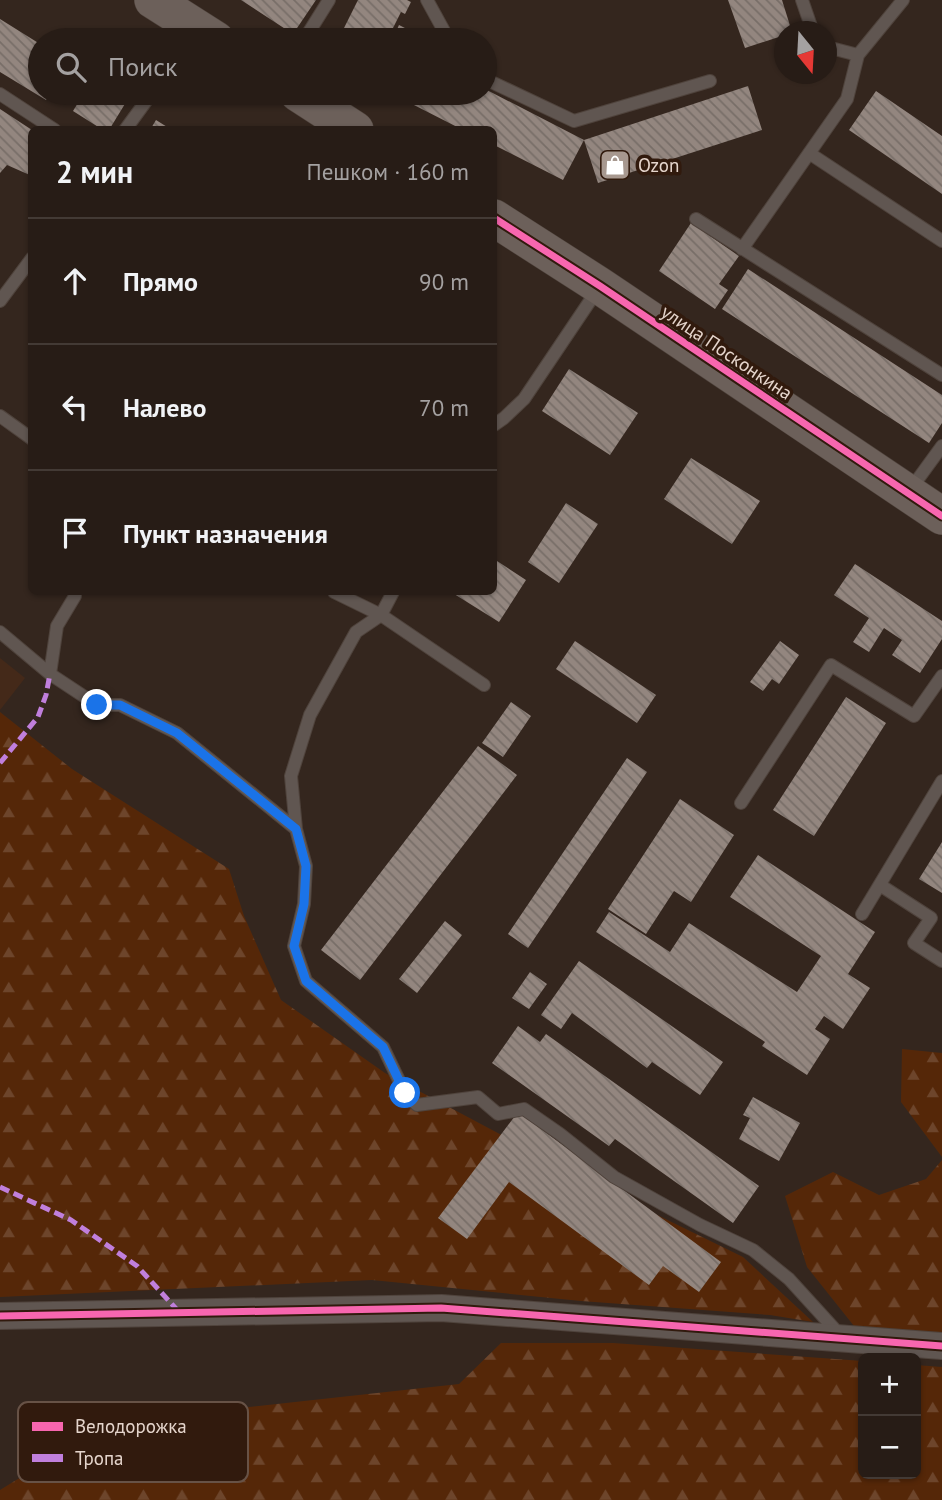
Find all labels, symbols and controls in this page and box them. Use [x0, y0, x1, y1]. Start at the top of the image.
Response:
north arrow [774, 21, 837, 84]
search box [28, 28, 497, 105]
icon: search [52, 48, 90, 86]
text: Поиск [108, 50, 177, 83]
shop icon: Ozon [598, 148, 632, 182]
text: 2 мин [56, 152, 133, 191]
place label: Ozon [638, 153, 679, 177]
text: Пешком · 160 m [306, 157, 469, 186]
icon: ahead [56, 262, 94, 300]
text: Прямо [123, 265, 198, 298]
text: 90 m [419, 267, 469, 296]
street label: улица Посконкина [657, 299, 797, 405]
icon: left [56, 388, 94, 426]
text: Налево [123, 391, 207, 424]
text: 70 m [419, 393, 469, 422]
icon: arrive [56, 514, 94, 552]
text: Пункт назначения [123, 517, 328, 550]
route end [81, 689, 112, 720]
route start [389, 1077, 420, 1108]
map controls [858, 1353, 921, 1479]
button: + [858, 1353, 921, 1416]
legend [18, 1402, 248, 1482]
text: Велодорожка [75, 1414, 187, 1438]
button: − [858, 1416, 921, 1479]
text: Тропа [75, 1446, 124, 1470]

